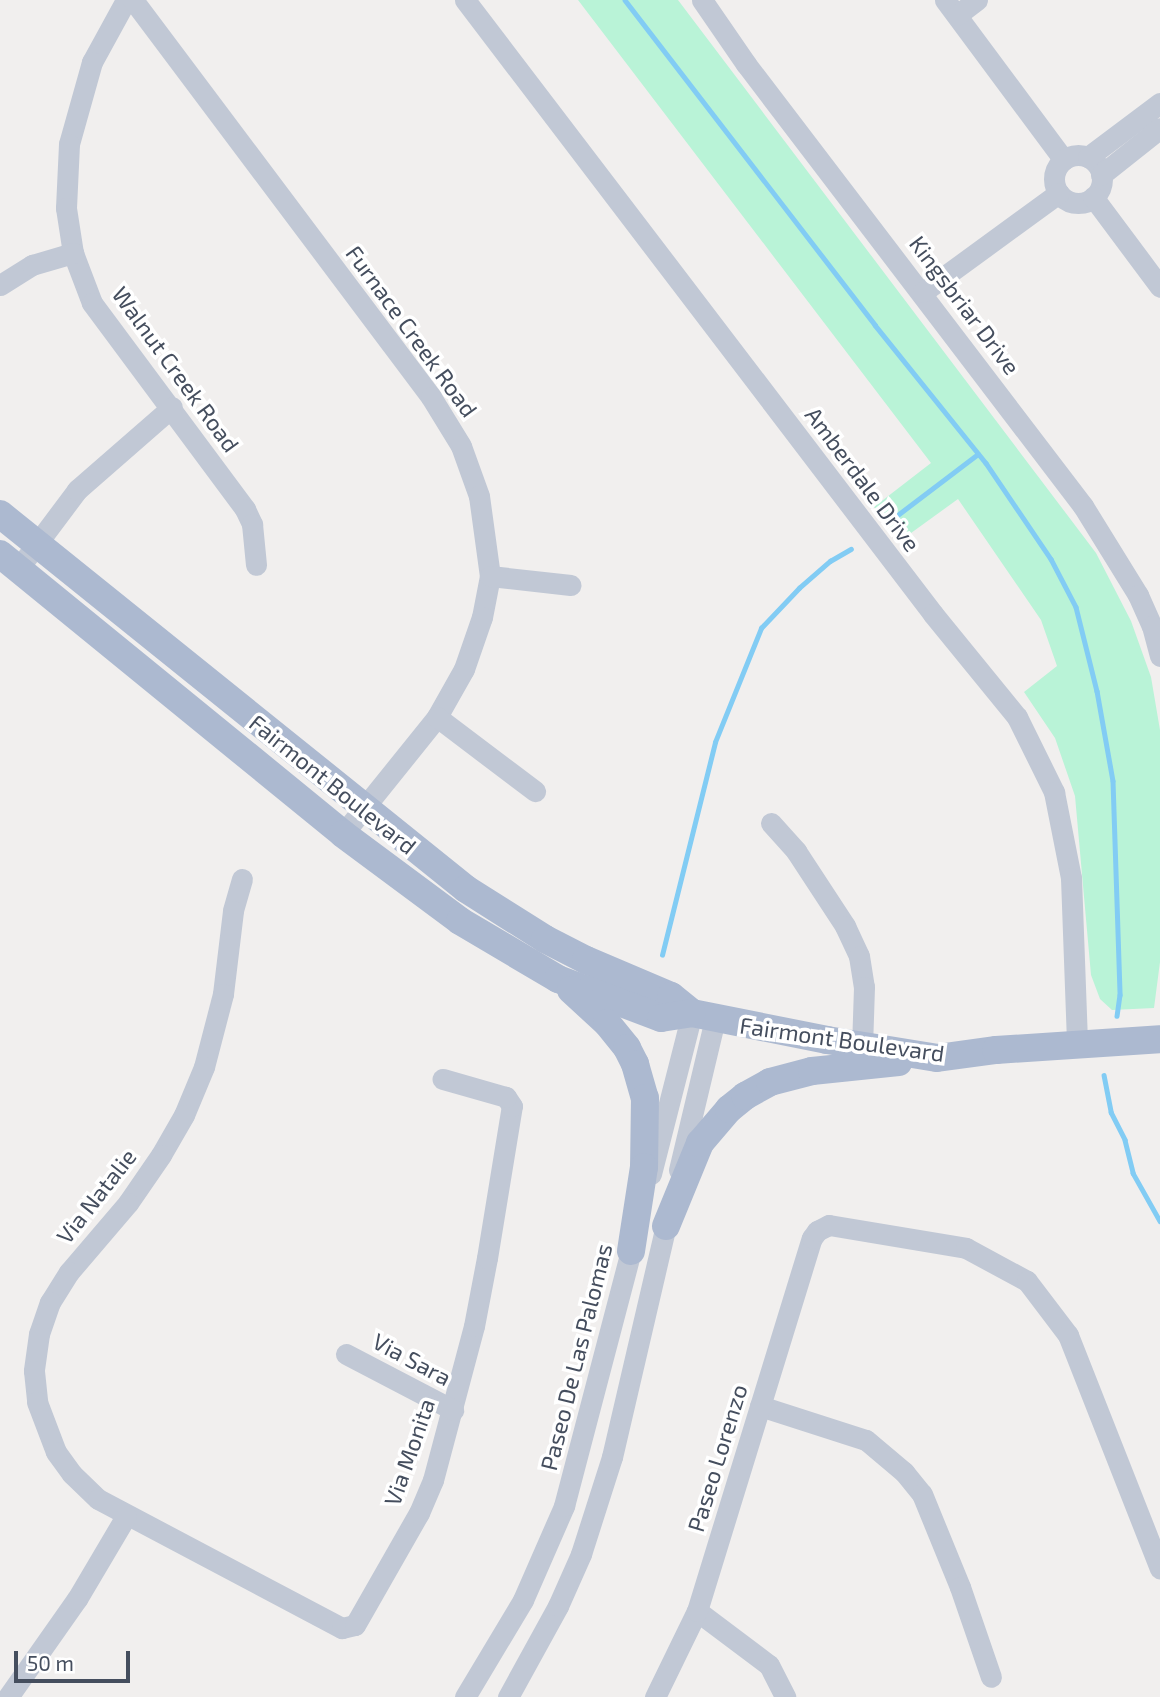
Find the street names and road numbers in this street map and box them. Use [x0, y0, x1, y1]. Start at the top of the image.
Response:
street label: Kingsbriar Drive [904, 230, 1026, 380]
street label: Furnace Creek Road [340, 240, 484, 422]
street label: Walnut Creek Road [107, 281, 245, 457]
street label: Amberdale Drive [800, 401, 926, 557]
street label: Fairmont Boulevard [244, 708, 422, 860]
street label: Fairmont Boulevard [738, 1011, 946, 1067]
street label: Via Natalie [50, 1143, 142, 1249]
street label: Paseo De Las Palomas [534, 1241, 618, 1473]
street label: Via Sara [368, 1327, 456, 1391]
street label: Paseo Lorenzo [681, 1381, 753, 1535]
street label: Via Monita [378, 1395, 440, 1509]

